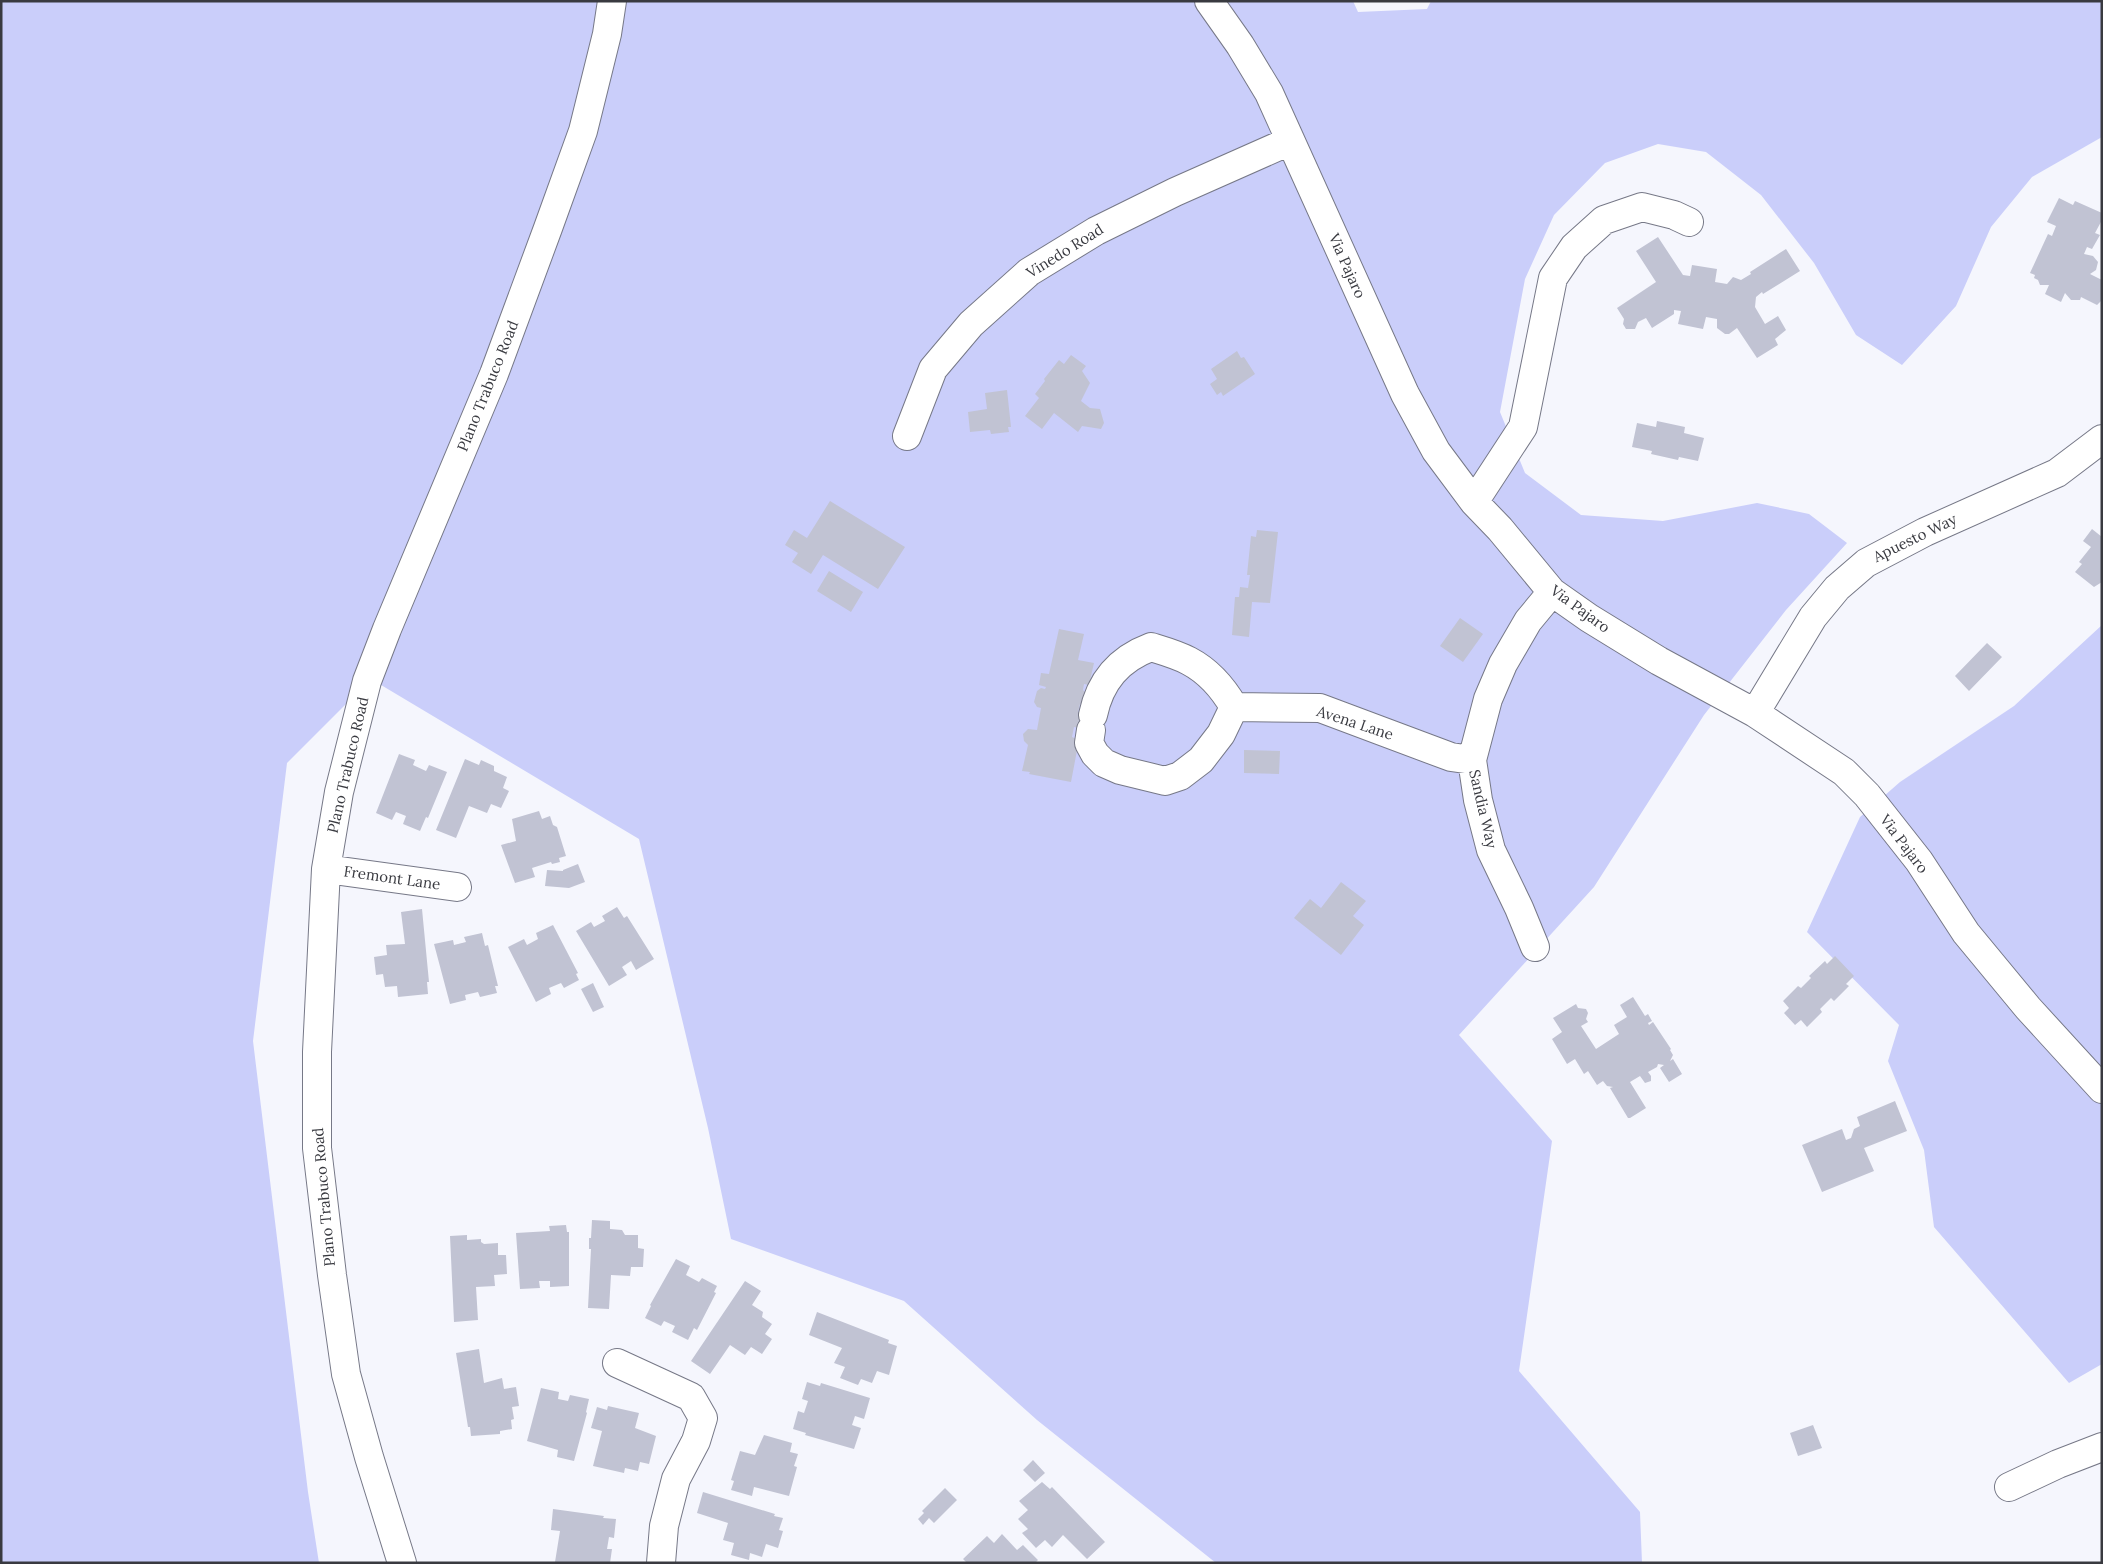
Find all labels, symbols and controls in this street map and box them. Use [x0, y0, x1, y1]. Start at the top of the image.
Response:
street label: Vinedo Road [1022, 219, 1107, 282]
street label: Via Pajaro [1324, 229, 1370, 301]
street label: Plano Trabuco Road [453, 318, 522, 454]
street label: Apuesto Way [1869, 509, 1960, 566]
street label: Via Pajaro [1546, 580, 1614, 637]
street label: Plano Trabuco Road [323, 695, 372, 835]
street label: Avena Lane [1313, 701, 1396, 744]
street label: Sandia Way [1465, 768, 1502, 850]
street label: Via Pajaro [1875, 810, 1933, 877]
street label: Fremont Lane [342, 861, 442, 894]
street label: Plano Trabuco Road [308, 1127, 339, 1267]

